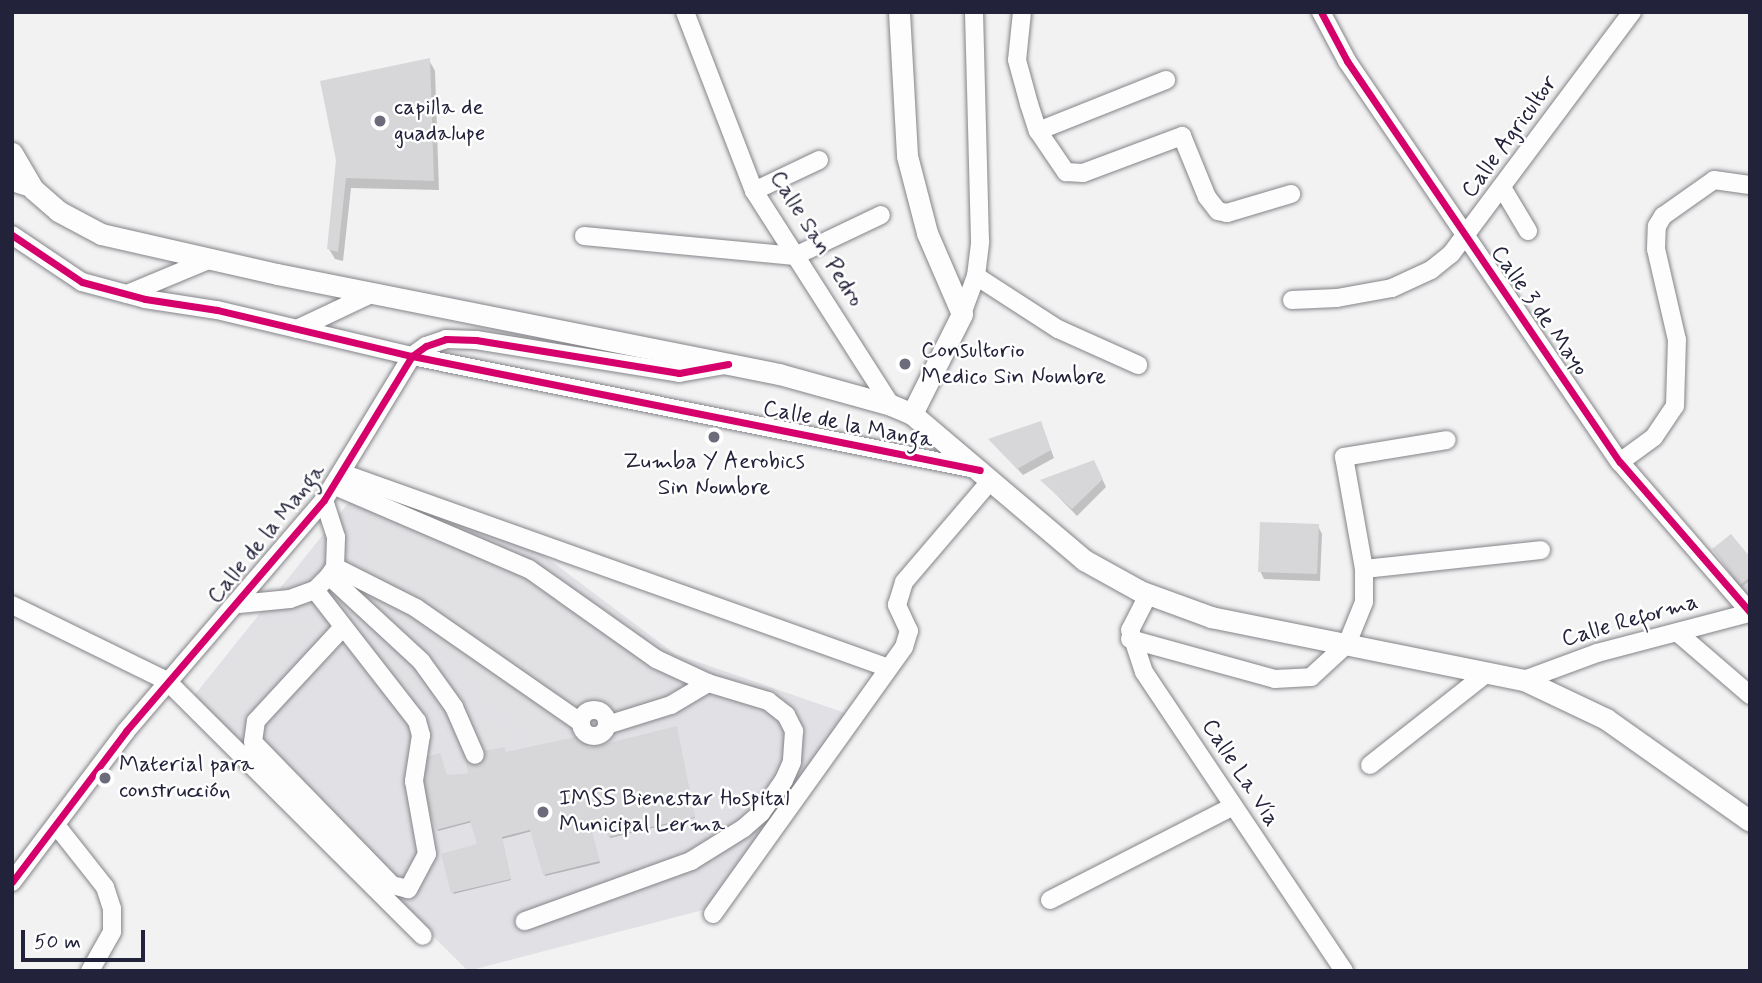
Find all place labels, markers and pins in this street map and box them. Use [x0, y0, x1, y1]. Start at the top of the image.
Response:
place label: capilla de guadalupe [394, 94, 485, 148]
marker: capilla de guadalupe [372, 113, 388, 129]
place label: Consultorio Medico Sin Nombre [921, 337, 1110, 391]
marker: Consultorio Medico Sin Nombre [895, 354, 915, 374]
marker: Zumba Y Aerobics Sin Nombre [706, 429, 722, 445]
place label: Zumba Y Aerobics Sin Nombre [624, 448, 804, 502]
place label: Material para construcción [119, 751, 251, 805]
marker: Material para construcción [97, 770, 113, 786]
place label: IMSS Bienestar Hospital Municipal Lerma [559, 785, 801, 839]
marker: IMSS Bienestar Hospital Municipal Lerma [533, 802, 553, 822]

